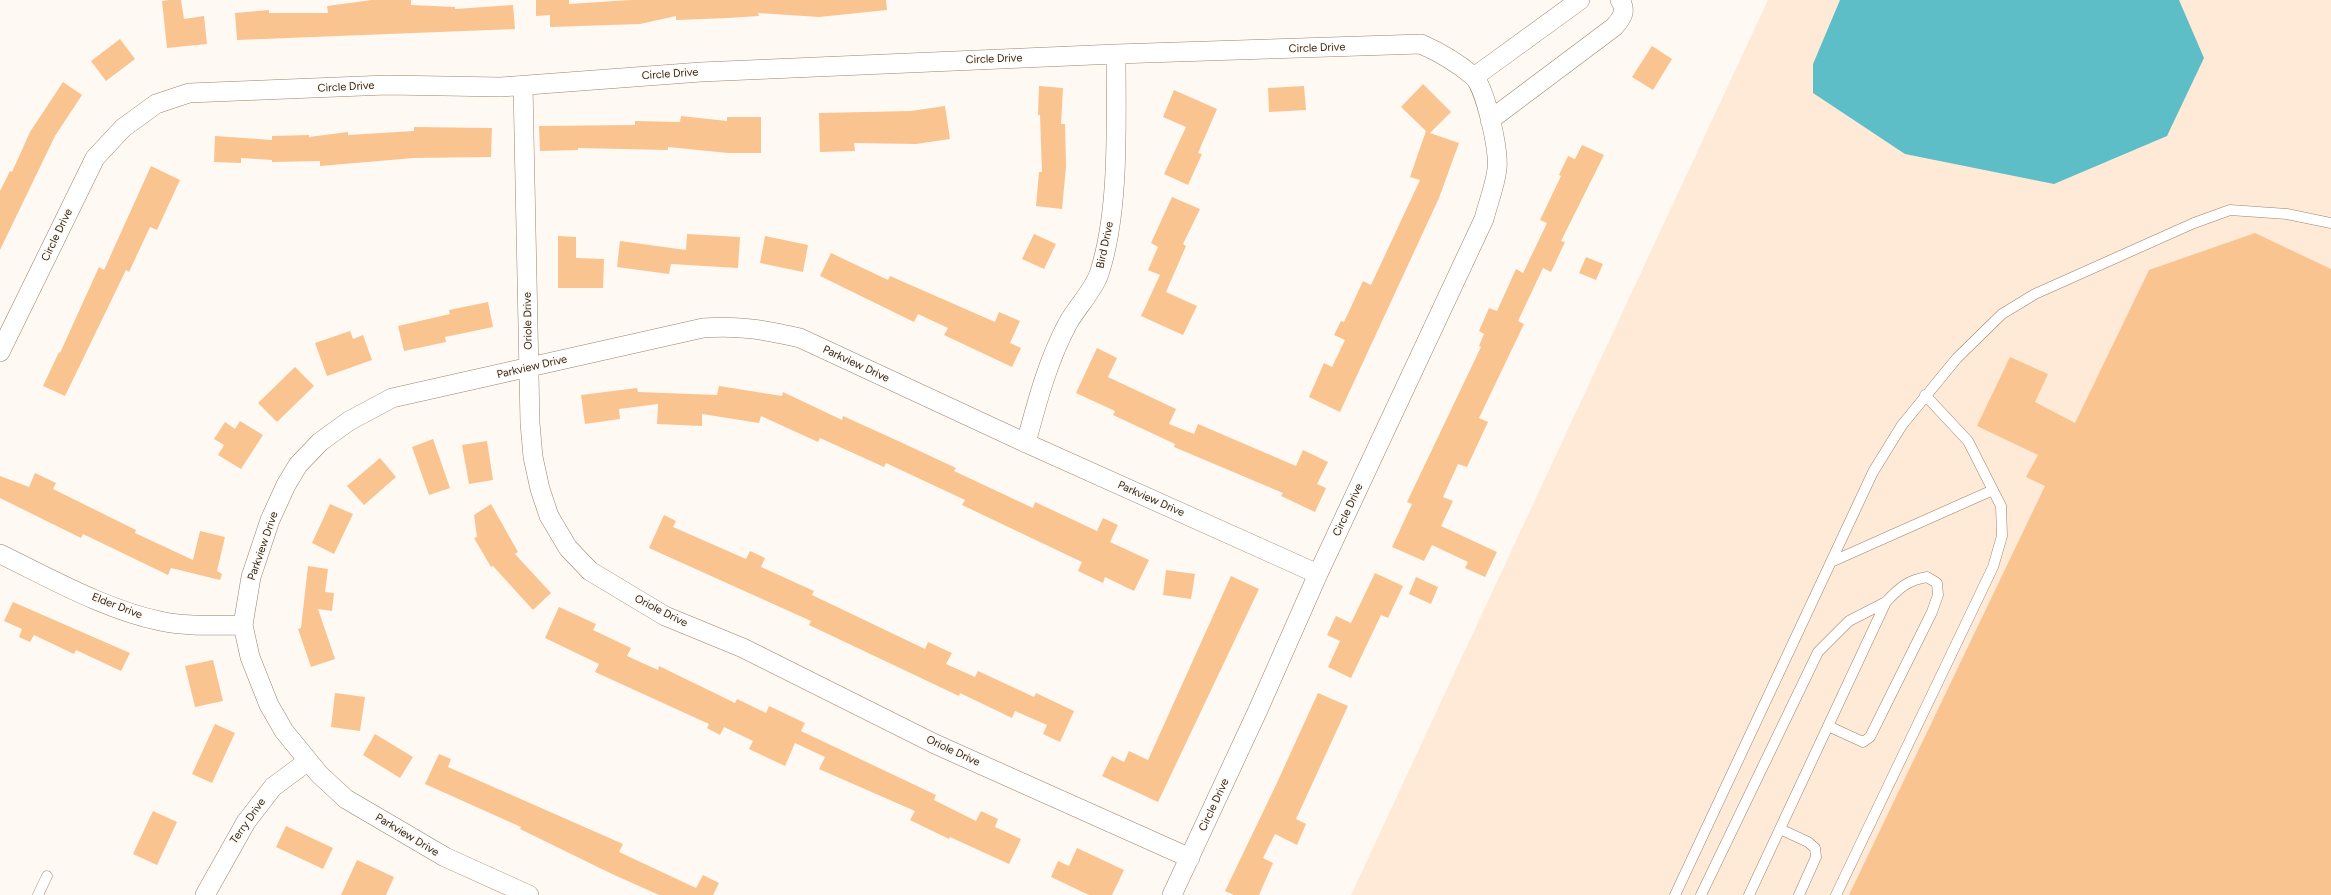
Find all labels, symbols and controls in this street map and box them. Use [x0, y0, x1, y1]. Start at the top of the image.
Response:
street label: Circle Drive [1288, 40, 1346, 56]
street label: Circle Drive [965, 51, 1023, 67]
street label: Circle Drive [641, 65, 699, 83]
street label: Circle Drive [317, 79, 375, 95]
street label: Circle Drive [39, 207, 75, 263]
street label: Bird Drive [1094, 220, 1116, 270]
street label: Oriole Drive [521, 292, 535, 350]
street label: Parkview Drive [821, 343, 891, 385]
street label: Parkview Drive [496, 352, 568, 382]
street label: Parkview Drive [1116, 478, 1186, 520]
street label: Circle Drive [1330, 482, 1366, 538]
street label: Parkview Drive [245, 510, 281, 582]
street label: Elder Drive [90, 590, 144, 622]
street label: Oriole Drive [632, 592, 690, 630]
street label: Oriole Drive [924, 733, 982, 769]
street label: Circle Drive [1196, 777, 1232, 833]
street label: Terry Drive [227, 796, 269, 846]
street label: Parkview Drive [373, 811, 441, 859]

